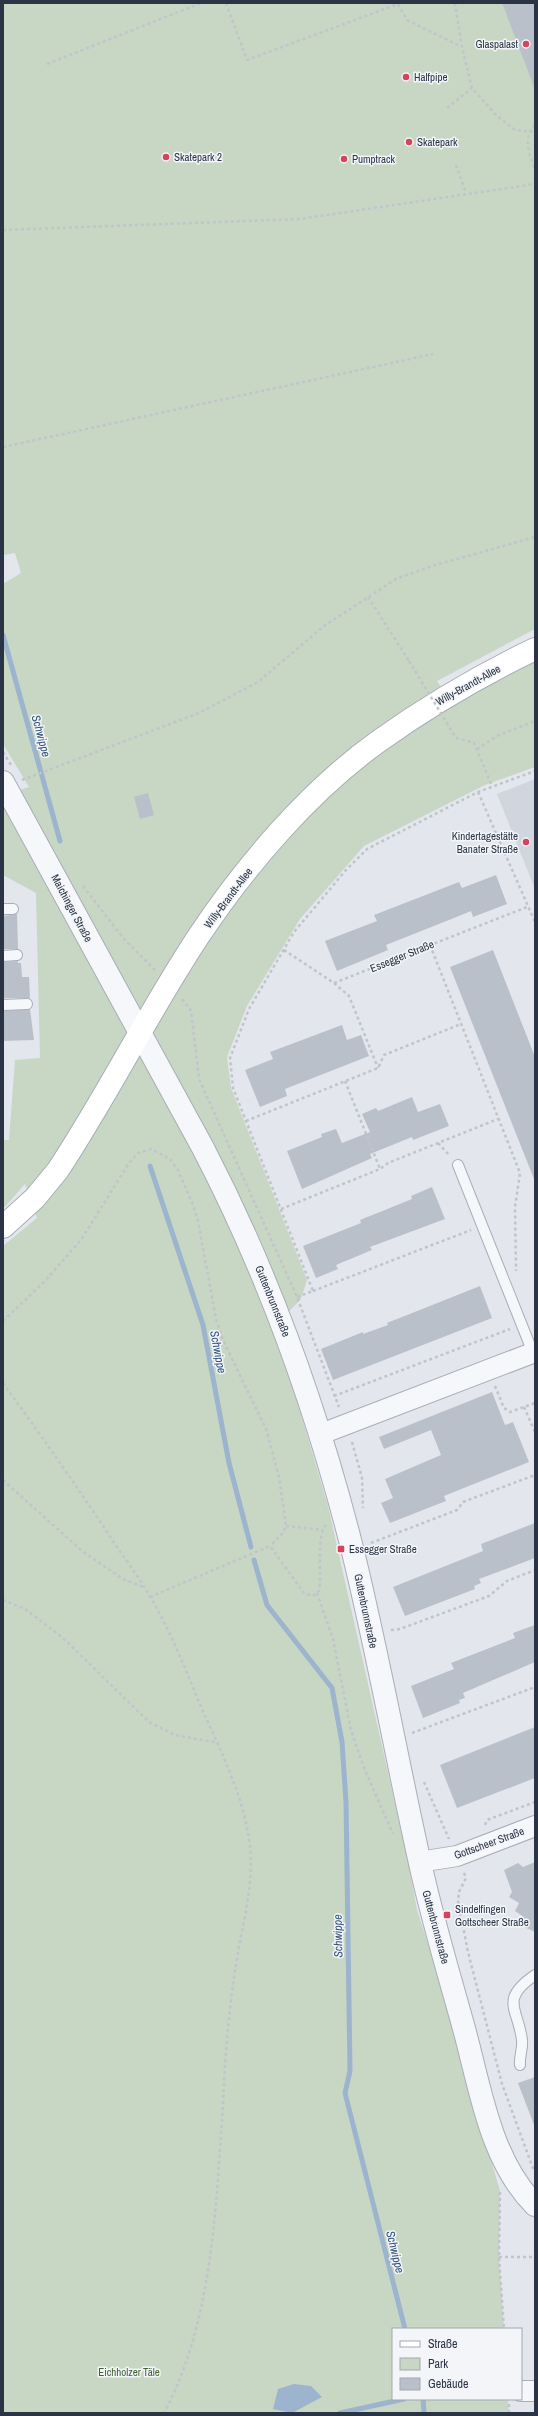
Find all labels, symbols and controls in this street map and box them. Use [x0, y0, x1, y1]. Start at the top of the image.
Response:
place label: Glaspalast [475, 37, 518, 51]
marker: Glaspalast [521, 39, 531, 49]
place label: Halfpipe [414, 70, 448, 84]
marker: Halfpipe [401, 72, 411, 82]
place label: Skatepark [417, 135, 458, 149]
marker: Skatepark [404, 137, 414, 147]
place label: Skatepark 2 [174, 150, 222, 164]
marker: Skatepark 2 [161, 152, 171, 162]
place label: Pumptrack [352, 152, 396, 166]
marker: Pumptrack [339, 154, 349, 164]
street label: Willy-Brandt-Allee [433, 661, 503, 709]
water label: Schwippe [28, 713, 54, 759]
place label: Kindertagestätte Banater Straße [452, 829, 518, 856]
marker: Kindertagestätte Banater Straße [521, 837, 531, 847]
street label: Willy-Brandt-Allee [201, 865, 255, 931]
street label: Maichinger Straße [48, 872, 96, 944]
street label: Essegger Straße [368, 937, 436, 975]
street label: Guttenbrunnstraße [252, 1263, 294, 1339]
water label: Schwippe [206, 1329, 230, 1375]
place label: Essegger Straße [349, 1542, 417, 1556]
marker: Essegger Straße [336, 1544, 346, 1554]
street label: Guttenbrunnstraße [351, 1573, 381, 1649]
street label: Gottscheer Straße [452, 1824, 526, 1862]
street label: Guttenbrunnstraße [419, 1889, 453, 1965]
place label: Sindelfingen Gottscheer Straße [455, 1902, 529, 1929]
marker: Sindelfingen Gottscheer Straße [442, 1910, 452, 1920]
water label: Schwippe [330, 1914, 346, 1958]
water label: Schwippe [382, 2229, 408, 2275]
legend [392, 2328, 522, 2400]
text: Straße [428, 2336, 458, 2352]
text: Park [428, 2356, 448, 2372]
park label: Eichholzer Täle [98, 2365, 160, 2379]
text: Gebäude [428, 2376, 469, 2392]

